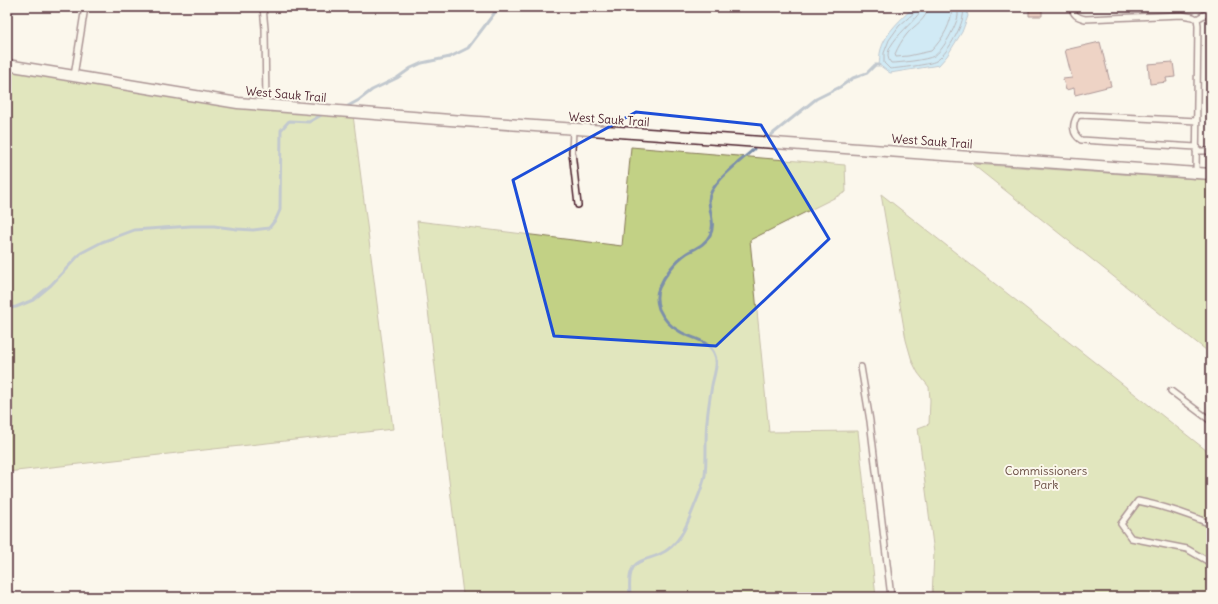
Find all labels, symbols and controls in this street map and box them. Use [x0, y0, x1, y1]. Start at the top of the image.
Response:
street label: West Sauk Trail [245, 83, 327, 105]
street label: West Sauk Trail [568, 109, 650, 129]
street label: West Sauk Trail [891, 131, 973, 151]
park label: Commissioners Park [1005, 463, 1087, 492]

